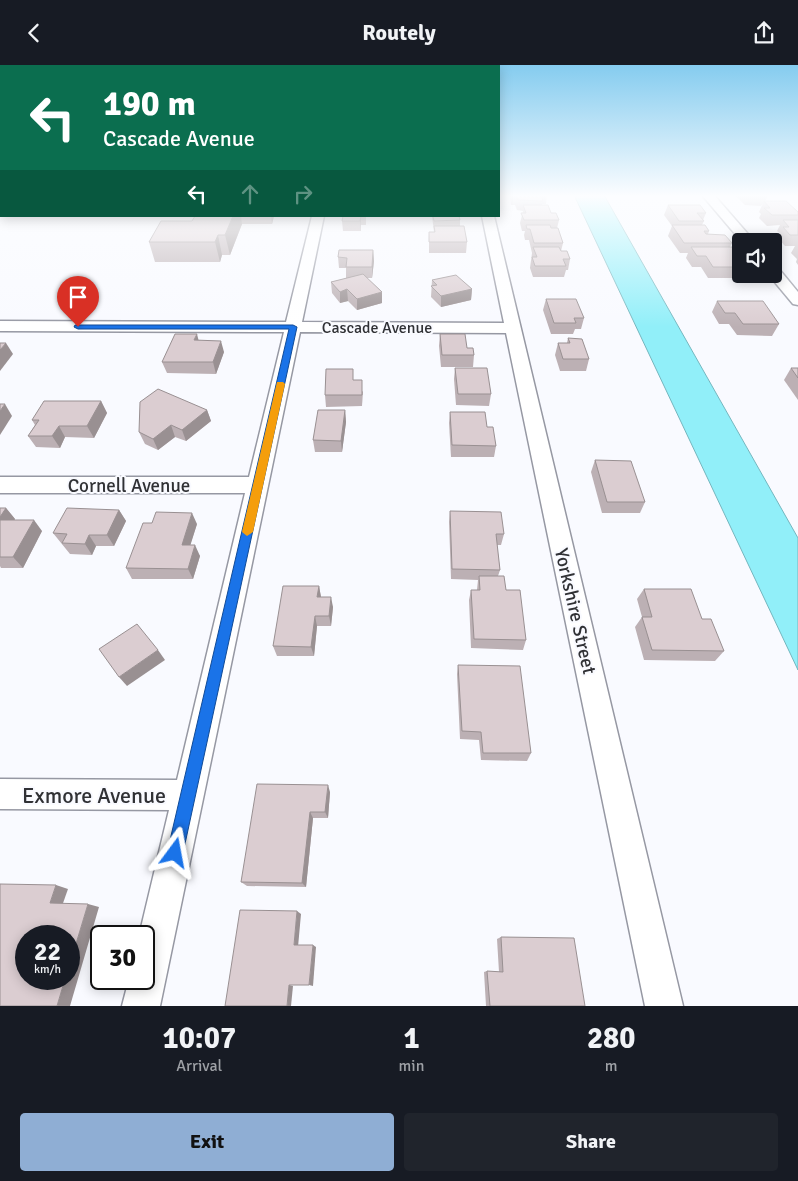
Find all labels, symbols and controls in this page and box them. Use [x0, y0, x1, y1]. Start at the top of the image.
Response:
icon: back [20, 19, 48, 47]
text: Routely [362, 19, 436, 46]
icon: share [750, 19, 778, 47]
text: 190 m [103, 82, 196, 125]
icon: left [20, 85, 85, 150]
text: Cascade Avenue [103, 125, 255, 152]
icon: left [183, 180, 211, 208]
icon: ahead [236, 180, 264, 208]
icon: right [289, 180, 317, 208]
map controls [732, 233, 782, 283]
button: sound [732, 233, 782, 283]
pin [57, 276, 99, 327]
icon: arrive [64, 283, 92, 311]
street label: Cascade Avenue [322, 318, 432, 338]
street label: Cornell Avenue [68, 474, 190, 498]
street label: Yorkshire Street [549, 546, 601, 677]
street label: Exmore Avenue [22, 782, 166, 809]
position arrow [148, 826, 200, 878]
speed limit sign: 30 [90, 925, 155, 990]
text: 22 [34, 936, 61, 967]
text: km/h [34, 962, 61, 977]
text: 10:07 [162, 1020, 236, 1057]
text: 1 [403, 1020, 420, 1057]
text: 280 [587, 1020, 635, 1057]
text: Arrival [176, 1056, 222, 1076]
text: min [399, 1056, 424, 1076]
text: m [605, 1056, 618, 1076]
button: Exit [20, 1113, 394, 1171]
button: Share [404, 1113, 778, 1171]

